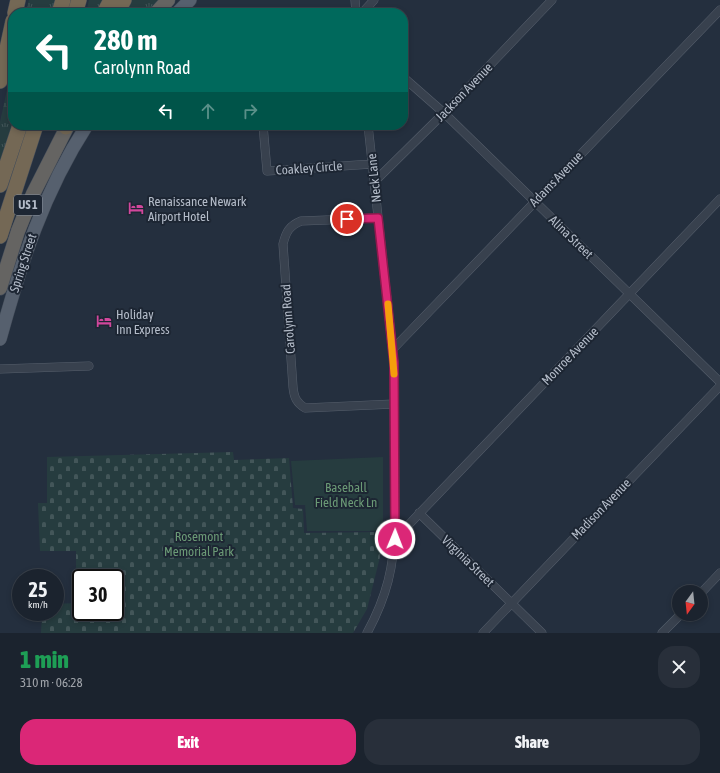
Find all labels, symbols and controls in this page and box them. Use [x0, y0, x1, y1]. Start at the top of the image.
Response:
icon: left [28, 24, 80, 76]
text: 280 m [94, 24, 157, 56]
text: Carolynn Road [94, 57, 191, 78]
street label: Jackson Avenue [432, 60, 496, 124]
icon: left [155, 100, 177, 122]
icon: ahead [197, 100, 219, 122]
icon: right [239, 100, 261, 122]
street label: Adams Avenue [526, 148, 586, 209]
street label: Neck Lane [364, 153, 384, 203]
street label: Coakley Circle [275, 158, 343, 178]
place label: Renaissance Newark Airport Hotel [148, 194, 247, 224]
road number: US 1 [14, 195, 42, 215]
hotel icon: Renaissance Newark Airport Hotel [127, 199, 145, 217]
pin [330, 202, 364, 236]
icon: arrive [336, 208, 358, 230]
street label: Alina Street [546, 212, 596, 262]
street label: Spring Street [6, 232, 40, 294]
street label: Carolynn Road [278, 284, 298, 354]
place label: Holiday Inn Express [116, 307, 170, 337]
hotel icon: Holiday Inn Express [95, 312, 113, 330]
street label: Monroe Avenue [539, 324, 601, 388]
street label: Madison Avenue [568, 475, 634, 543]
park label: Baseball Field Neck Ln [315, 480, 377, 510]
position arrow [374, 518, 416, 560]
park label: Rosemont Memorial Park [164, 529, 234, 559]
street label: Virginia Street [439, 532, 498, 590]
speed limit sign: 30 [72, 569, 124, 621]
text: 25 [29, 578, 47, 601]
north arrow [672, 585, 708, 621]
map controls [672, 585, 708, 621]
text: km/h [28, 599, 48, 610]
text: 1 min [20, 646, 69, 673]
button: close [658, 646, 700, 688]
text: 310 m · 06:28 [20, 675, 83, 690]
button: Exit [20, 719, 356, 765]
button: Share [364, 719, 700, 765]

